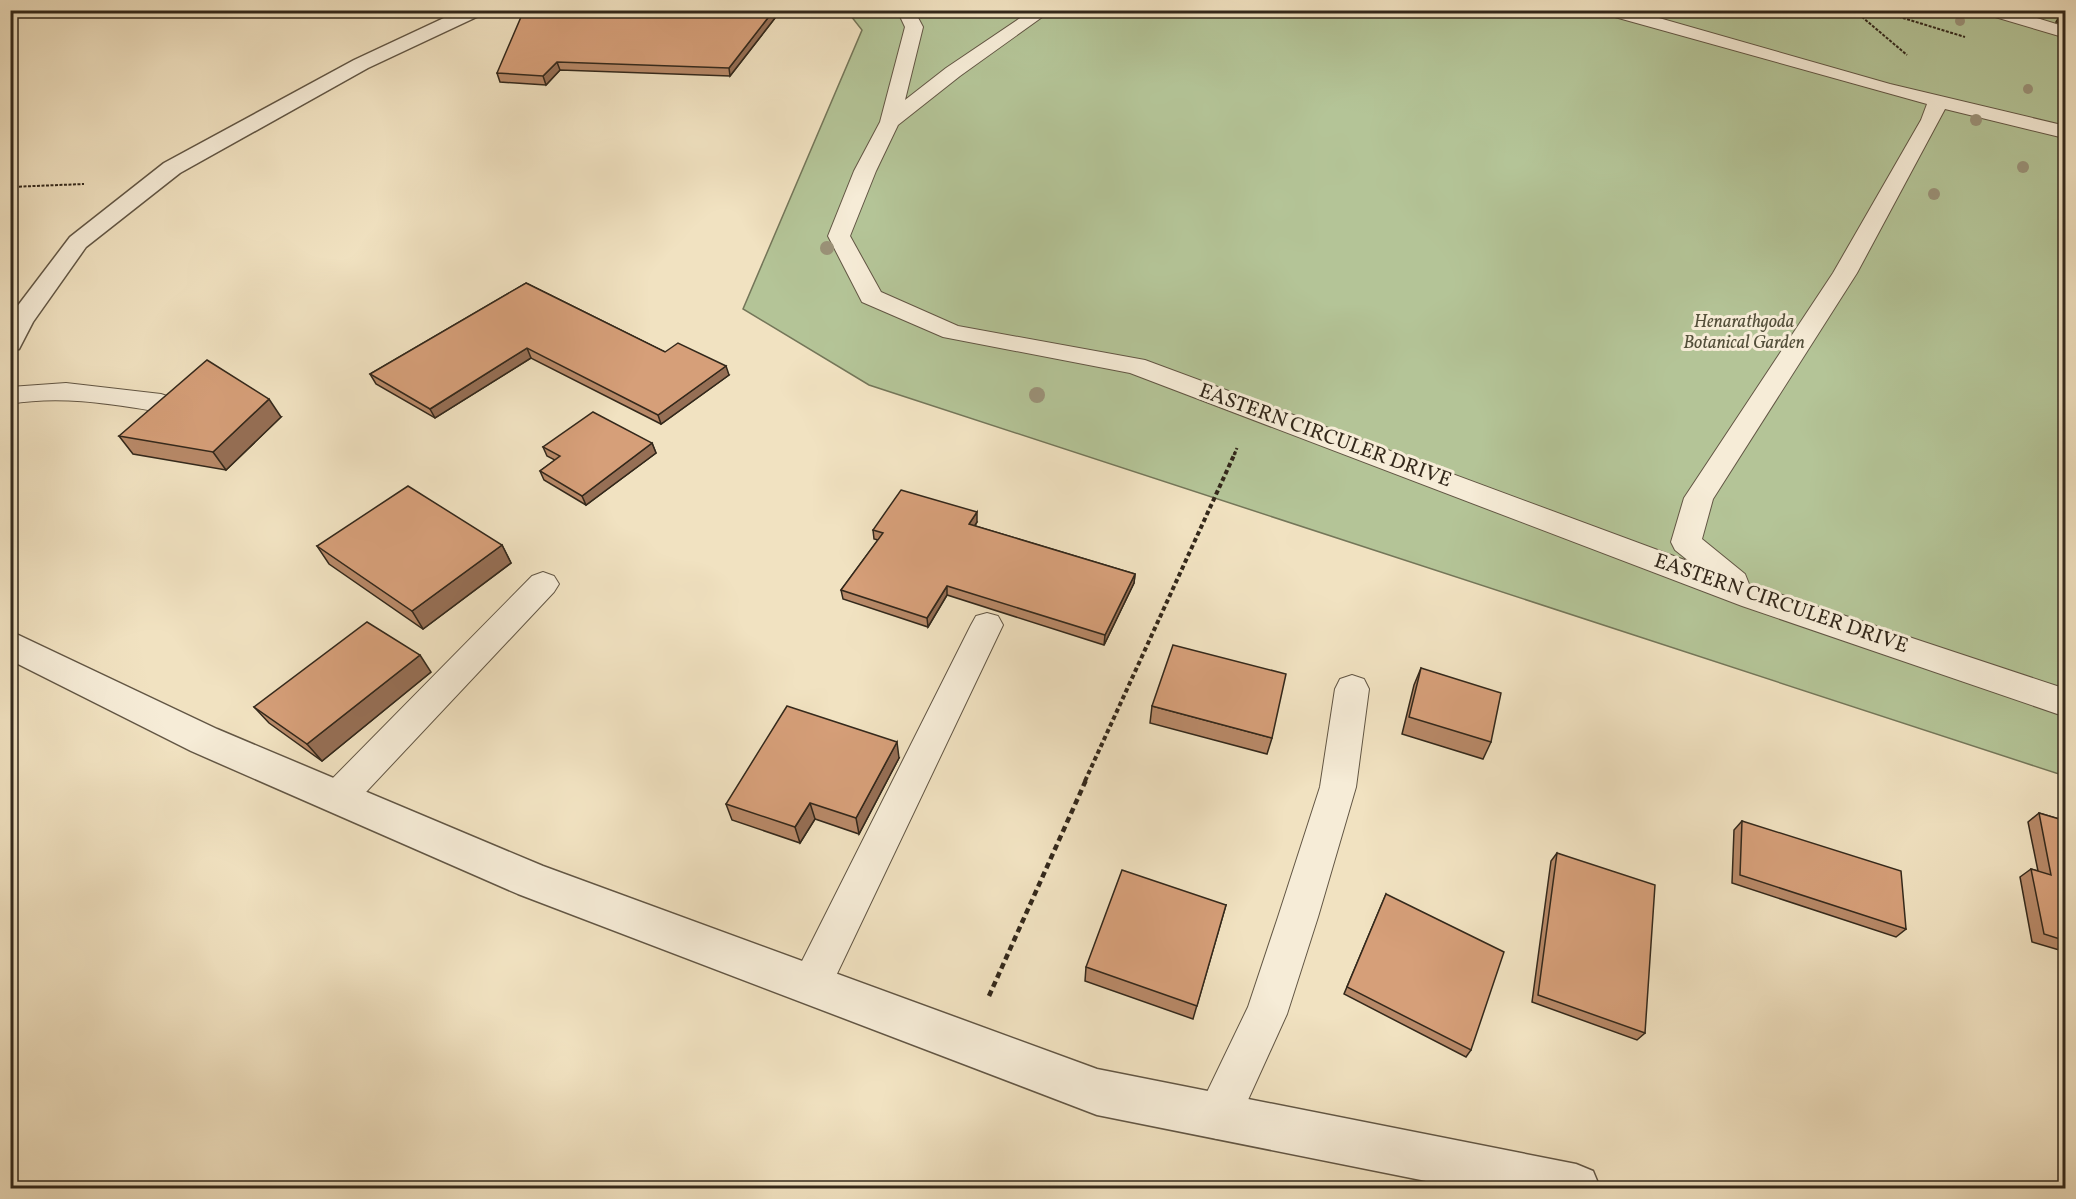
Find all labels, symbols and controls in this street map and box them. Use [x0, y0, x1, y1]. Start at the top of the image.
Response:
park label: Henarathgoda Botanical Garden [1683, 310, 1805, 356]
street label: EASTERN CIRCULER DRIVE [1195, 377, 1455, 495]
street label: EASTERN CIRCULER DRIVE [1650, 547, 1912, 661]

